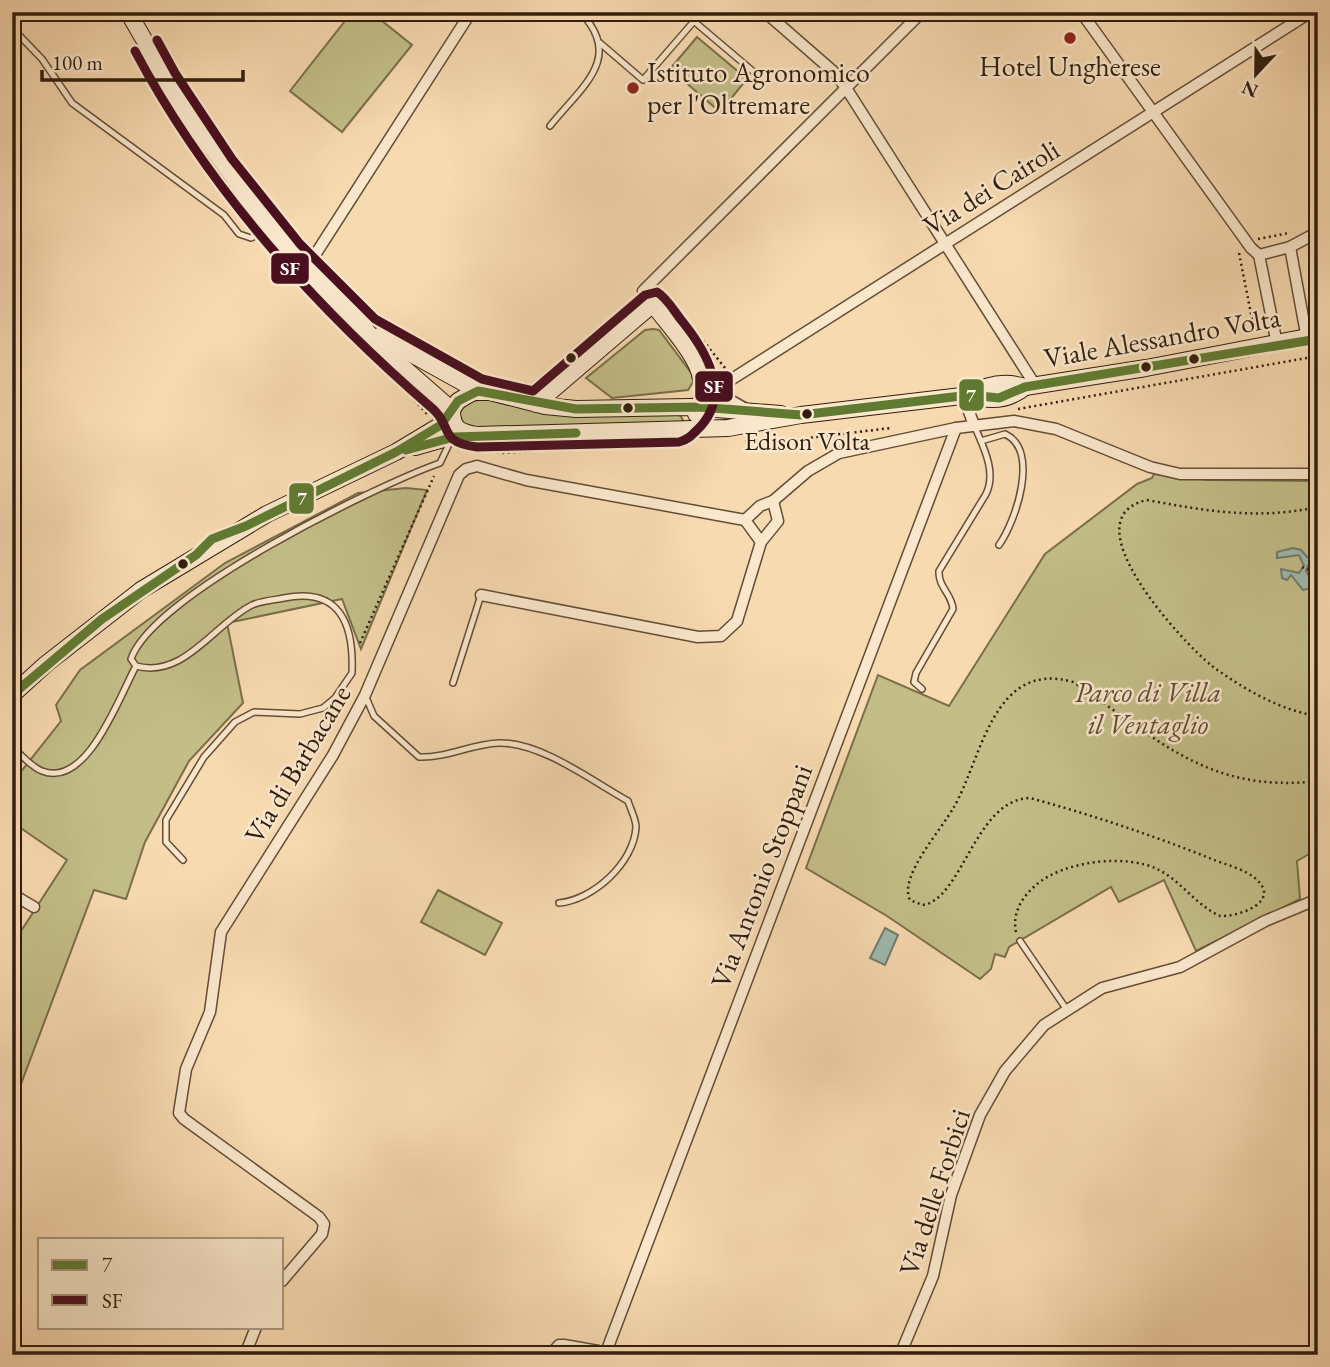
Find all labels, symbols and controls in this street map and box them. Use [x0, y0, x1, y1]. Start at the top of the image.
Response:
marker: Hotel Ungherese [1062, 30, 1078, 46]
scale bar [42, 38, 243, 82]
north arrow [1222, 38, 1292, 108]
place label: Hotel Ungherese [979, 48, 1161, 84]
text: 100 m [52, 49, 103, 76]
place label: Istituto Agronomico per l'Oltremare [647, 54, 870, 122]
text: N [1237, 75, 1262, 104]
marker: Istituto Agronomico per l'Oltremare [625, 80, 641, 96]
street label: Via dei Cairoli [916, 131, 1066, 243]
line badge: SF [270, 252, 310, 285]
text: SF [280, 256, 301, 281]
street label: Viale Alessandro Volta [1041, 298, 1284, 376]
unlabelled marker [564, 351, 578, 365]
unlabelled marker [1187, 352, 1201, 366]
unlabelled marker [1139, 360, 1153, 374]
line badge: SF [694, 370, 734, 403]
text: SF [704, 374, 725, 399]
line badge: 7 [958, 378, 985, 412]
text: 7 [966, 383, 977, 408]
unlabelled marker [621, 401, 635, 415]
marker: Edison Volta [800, 407, 814, 421]
place label: Edison Volta [744, 424, 871, 458]
line badge: 7 [288, 482, 315, 515]
text: 7 [297, 486, 308, 511]
unlabelled marker [176, 557, 190, 571]
park label: Parco di Villa il Ventaglio [1075, 674, 1221, 742]
street label: Via di Barbacane [236, 678, 358, 850]
street label: Via Antonio Stoppani [702, 759, 820, 993]
street label: Via delle Forbici [890, 1104, 978, 1280]
legend [38, 1238, 284, 1328]
text: 7 [102, 1251, 113, 1278]
text: SF [102, 1287, 123, 1314]

